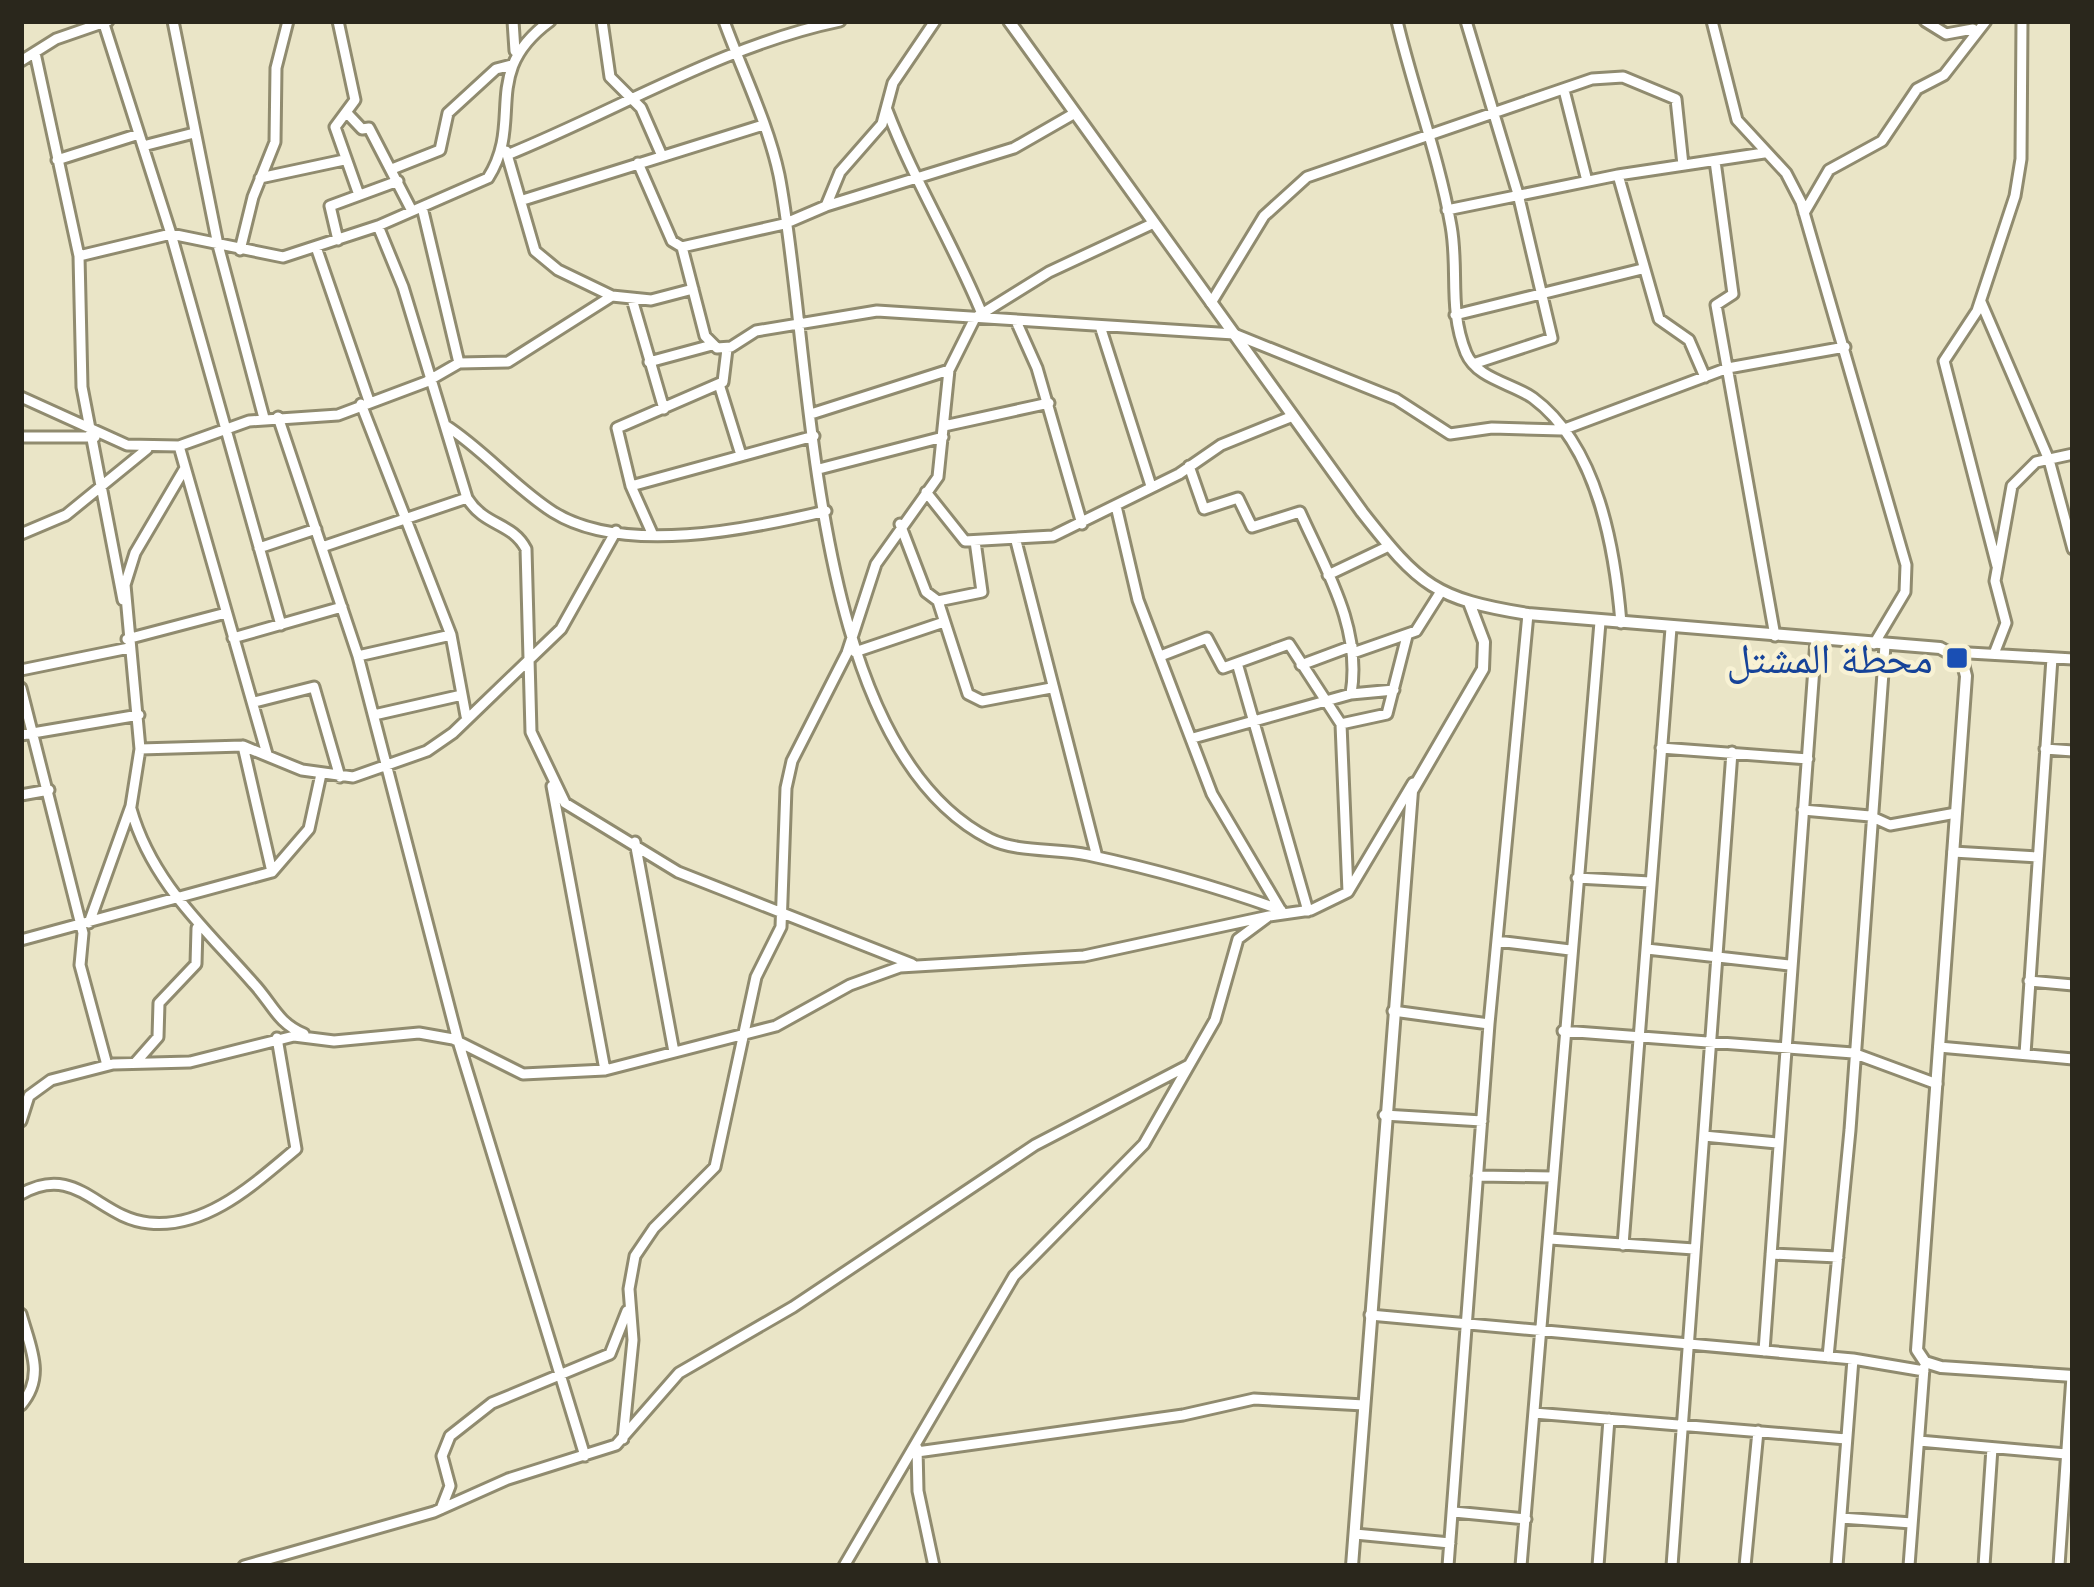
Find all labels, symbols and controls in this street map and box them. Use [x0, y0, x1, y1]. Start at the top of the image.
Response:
place label: محطة المشتل [1727, 636, 1933, 689]
marker: محطة المشتل [1944, 645, 1970, 671]

